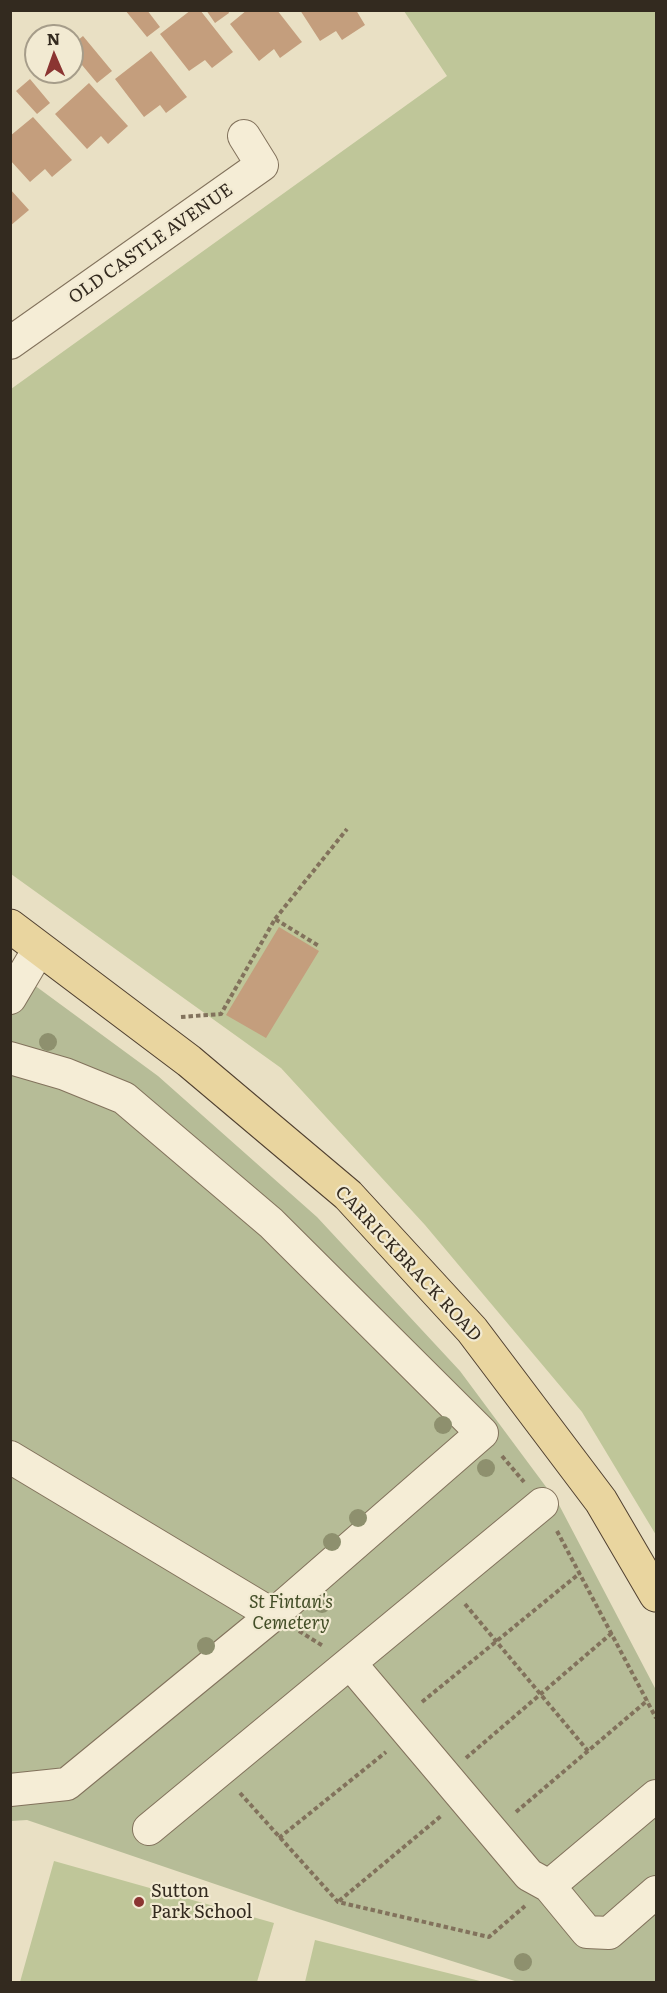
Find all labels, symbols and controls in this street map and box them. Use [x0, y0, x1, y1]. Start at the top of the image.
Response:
north arrow [24, 24, 84, 84]
text: N [46, 26, 61, 50]
street label: OLD CASTLE AVENUE [65, 179, 237, 309]
street label: CARRICKBRACK ROAD [330, 1182, 486, 1346]
park label: St Fintan's Cemetery [249, 1592, 333, 1634]
place label: Sutton Park School [151, 1881, 252, 1924]
marker: Sutton Park School [132, 1895, 146, 1909]

